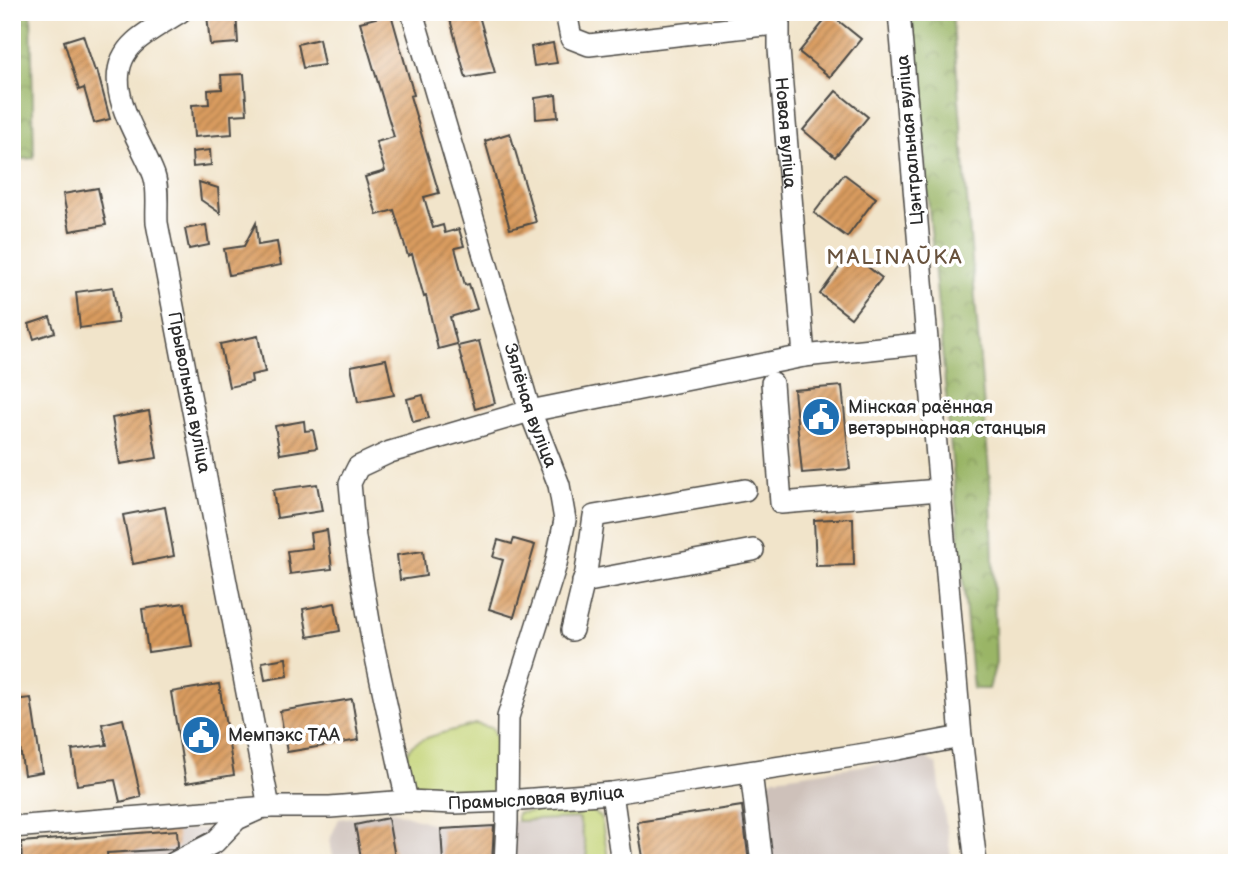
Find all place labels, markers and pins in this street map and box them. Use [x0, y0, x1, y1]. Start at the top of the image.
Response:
public building icon: Мінская раённая ветэрынарная станцыя [800, 396, 842, 438]
place label: Мінская раённая ветэрынарная станцыя [848, 397, 1046, 439]
public building icon: Мемпэкс ТАА [180, 714, 222, 756]
place label: Мемпэкс ТАА [228, 725, 340, 746]

